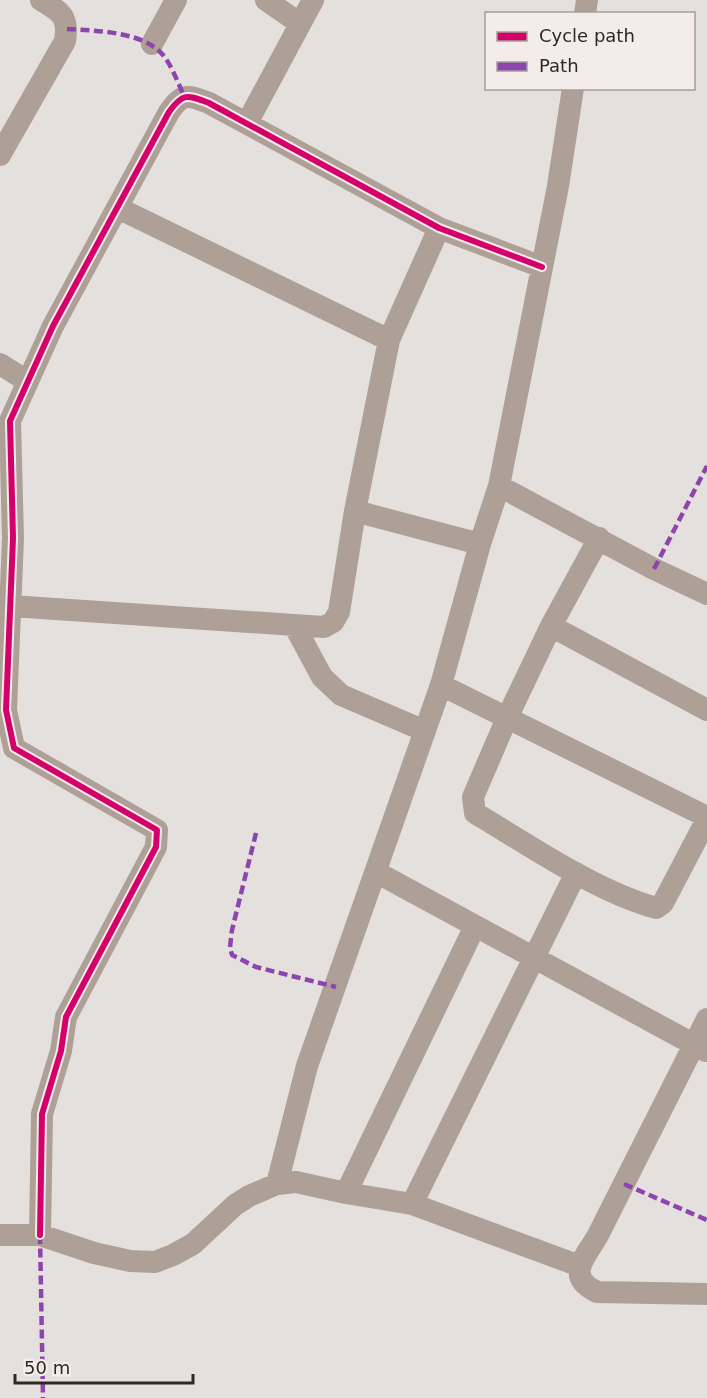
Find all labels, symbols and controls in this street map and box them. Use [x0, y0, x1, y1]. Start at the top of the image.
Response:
legend [485, 12, 695, 90]
text: Cycle path [539, 25, 635, 46]
text: Path [539, 55, 579, 76]
scale bar [15, 1347, 194, 1385]
text: 50 m [24, 1357, 70, 1378]

